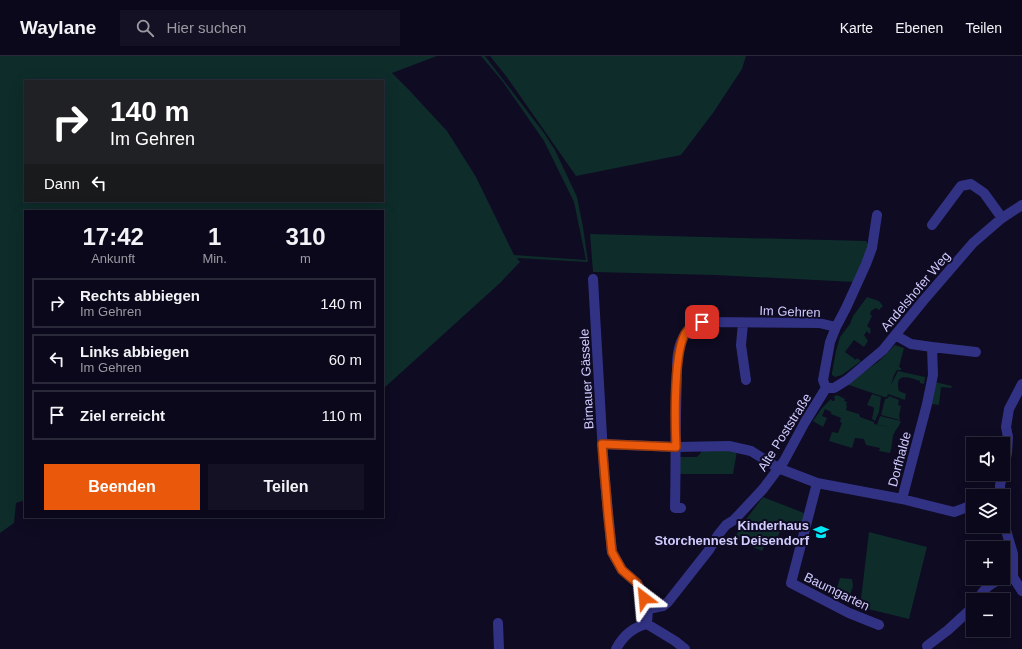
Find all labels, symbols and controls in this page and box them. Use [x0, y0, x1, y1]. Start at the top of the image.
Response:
search box [120, 10, 400, 46]
text: Waylane [20, 17, 96, 38]
icon: search [134, 17, 156, 39]
text: Hier suchen [166, 19, 246, 36]
text: Karte [840, 20, 873, 36]
text: Ebenen [895, 20, 943, 36]
text: Teilen [965, 20, 1002, 36]
icon: right [44, 96, 96, 148]
text: 140 m [110, 96, 189, 127]
text: Im Gehren [110, 129, 195, 149]
icon: left [88, 172, 110, 194]
text: Dann [44, 175, 80, 192]
text: 17:42 [83, 223, 144, 250]
text: 1 [208, 223, 221, 250]
text: 310 [285, 223, 326, 250]
street label: Andelshofer Weg [878, 248, 953, 334]
text: Ankunft [91, 251, 135, 266]
text: Min. [202, 251, 227, 266]
text: m [300, 251, 311, 266]
text: Rechts abbiegen [80, 287, 200, 304]
icon: right [46, 292, 68, 314]
text: 140 m [320, 295, 362, 312]
street label: Im Gehren [759, 303, 821, 320]
text: Im Gehren [80, 304, 141, 319]
pin [685, 305, 719, 339]
icon: arrive [691, 311, 713, 333]
street label: Birnauer Gässele [576, 328, 597, 430]
text: Links abbiegen [80, 343, 189, 360]
icon: left [46, 348, 68, 370]
text: 60 m [329, 351, 362, 368]
text: Im Gehren [80, 360, 141, 375]
street label: Alte Poststraße [755, 391, 814, 474]
icon: arrive [46, 404, 68, 426]
text: Ziel erreicht [80, 407, 165, 424]
text: 110 m [321, 407, 362, 424]
street label: Dorfhalde [885, 430, 914, 488]
map controls [966, 437, 1010, 637]
button: sound [966, 437, 1010, 481]
button: Beenden [44, 464, 200, 510]
button: Teilen [208, 464, 364, 510]
button: layers [966, 489, 1010, 533]
place label: Kinderhaus Storchennest Deisendorf [654, 518, 810, 548]
school or university icon: Kinderhaus Storchennest Deisendorf [812, 523, 830, 541]
button: + [966, 541, 1010, 585]
street label: Baumgarten [802, 569, 872, 614]
position arrow [623, 577, 665, 619]
button: − [966, 593, 1010, 637]

